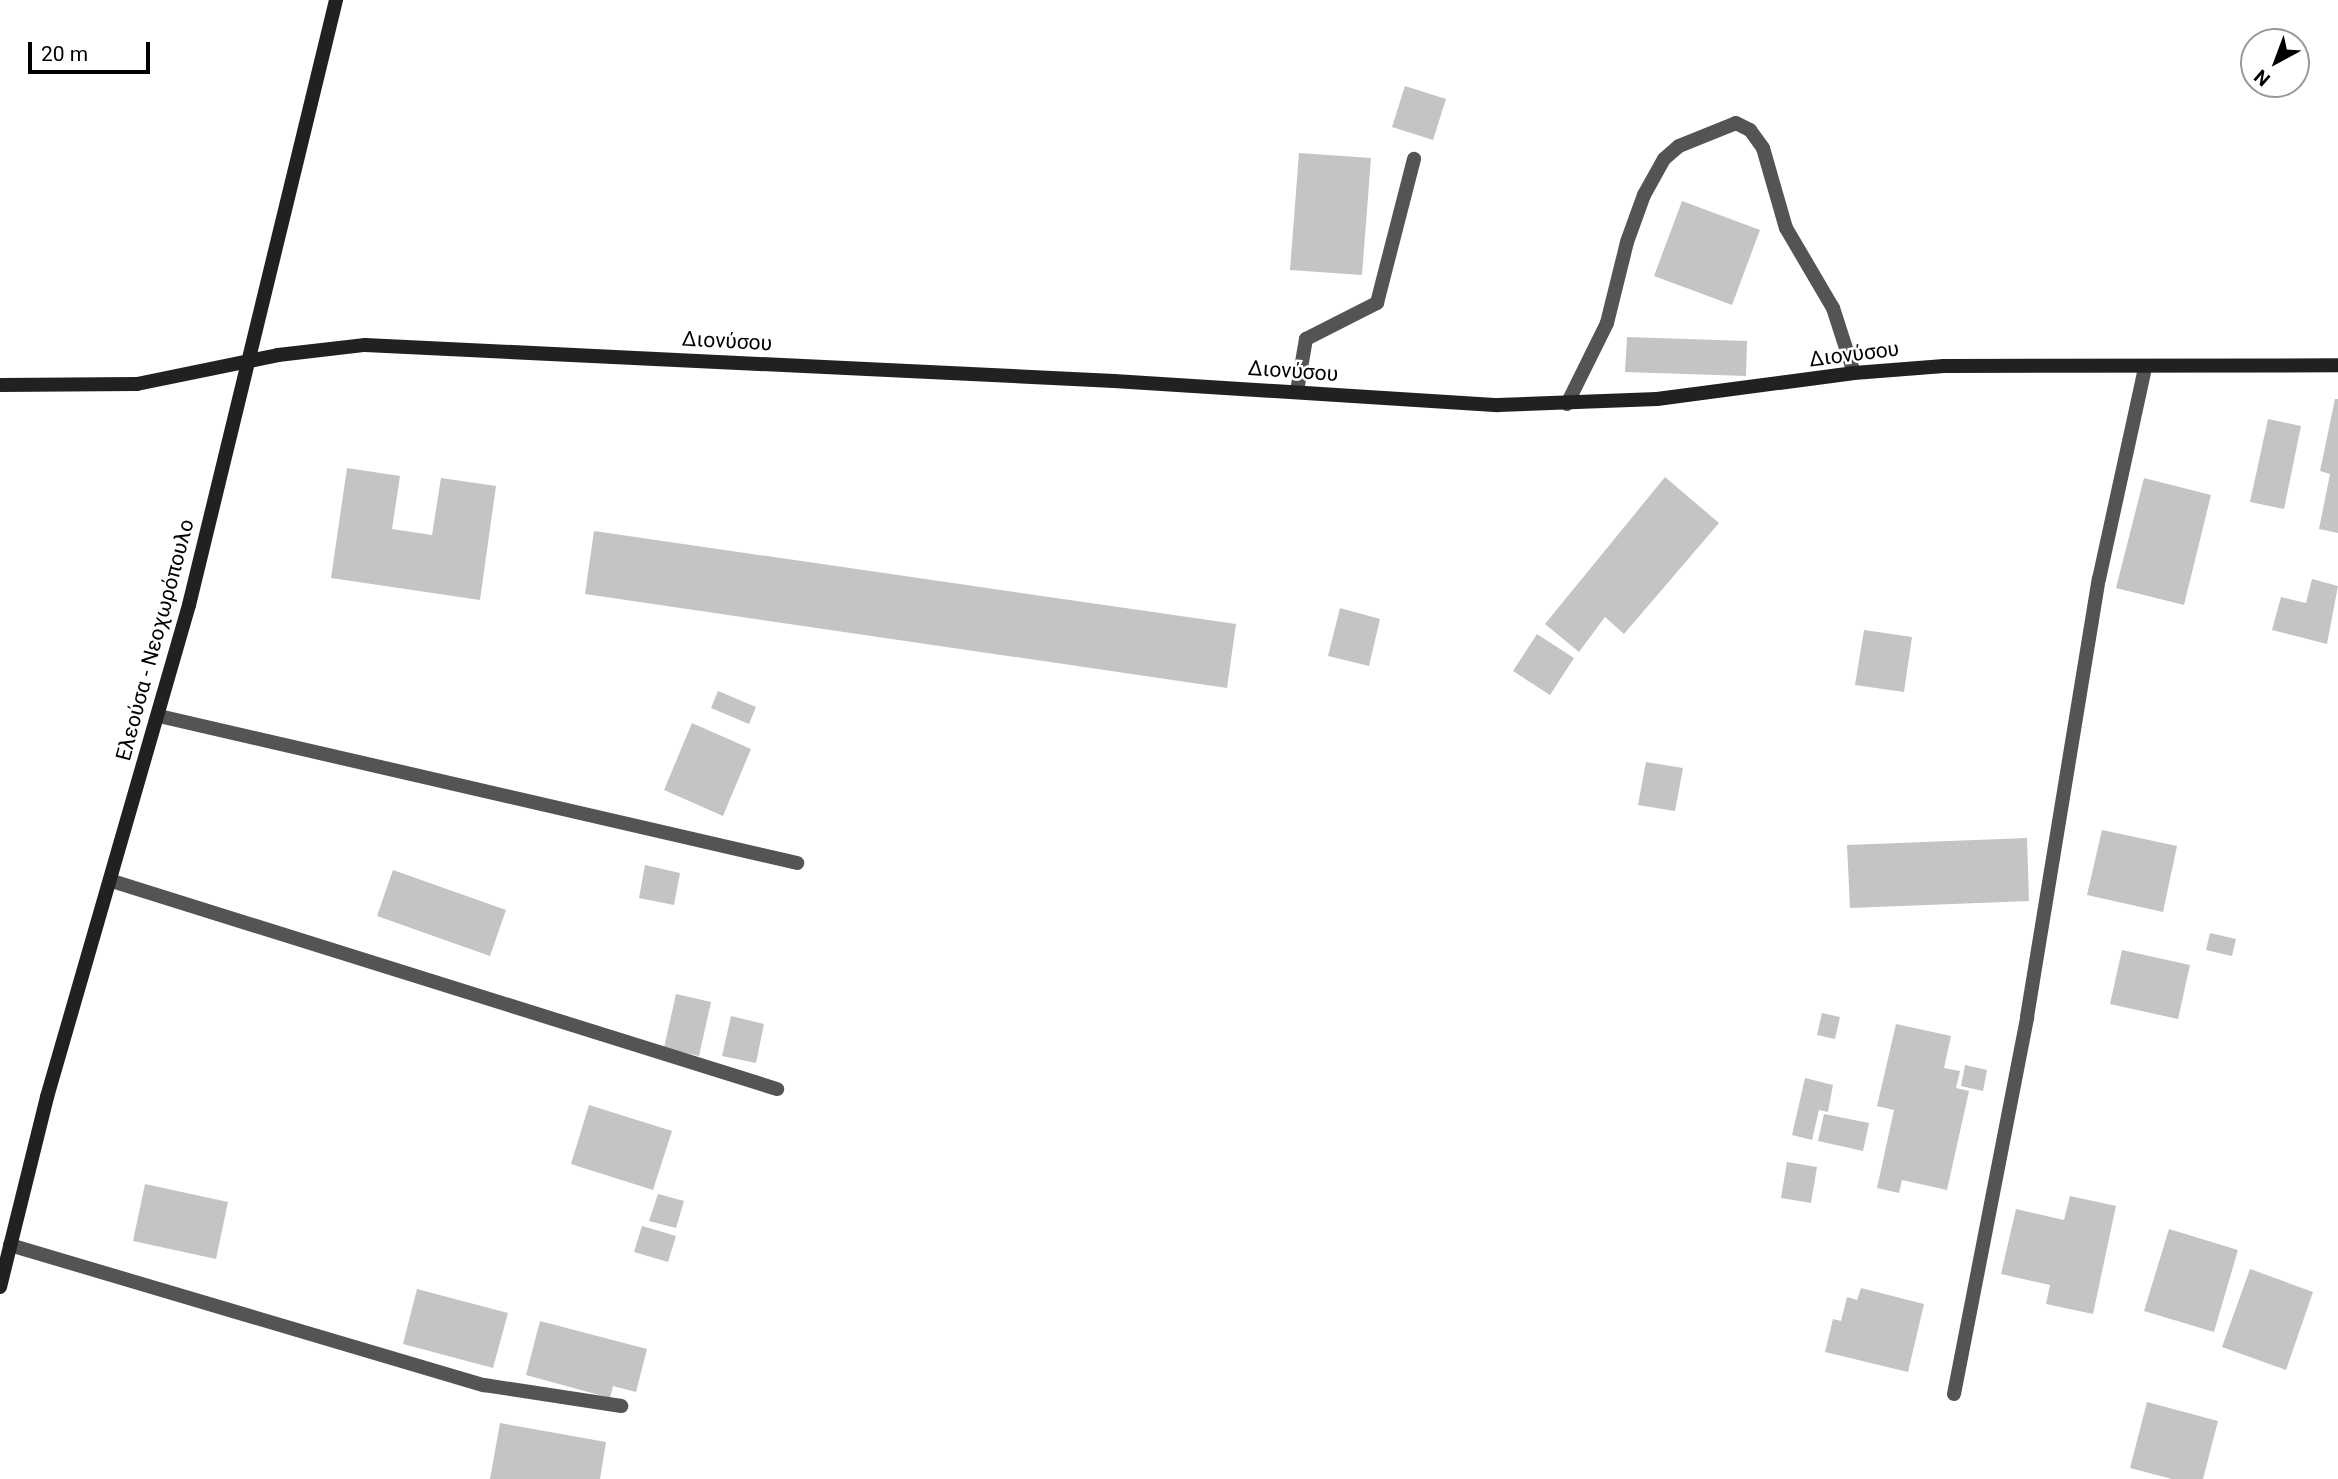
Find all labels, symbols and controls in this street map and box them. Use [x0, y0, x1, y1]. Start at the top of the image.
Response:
scale bar [32, 28, 154, 72]
north arrow [2240, 28, 2310, 98]
text: 20 m [41, 42, 88, 66]
text: N [2250, 65, 2275, 91]
street label: Διονύσου [681, 326, 773, 356]
street label: Διονύσου [1808, 336, 1900, 372]
street label: Διονύσου [1247, 355, 1339, 387]
street label: Ελεούσα - Νεοχωρόπουλο [111, 516, 199, 764]

